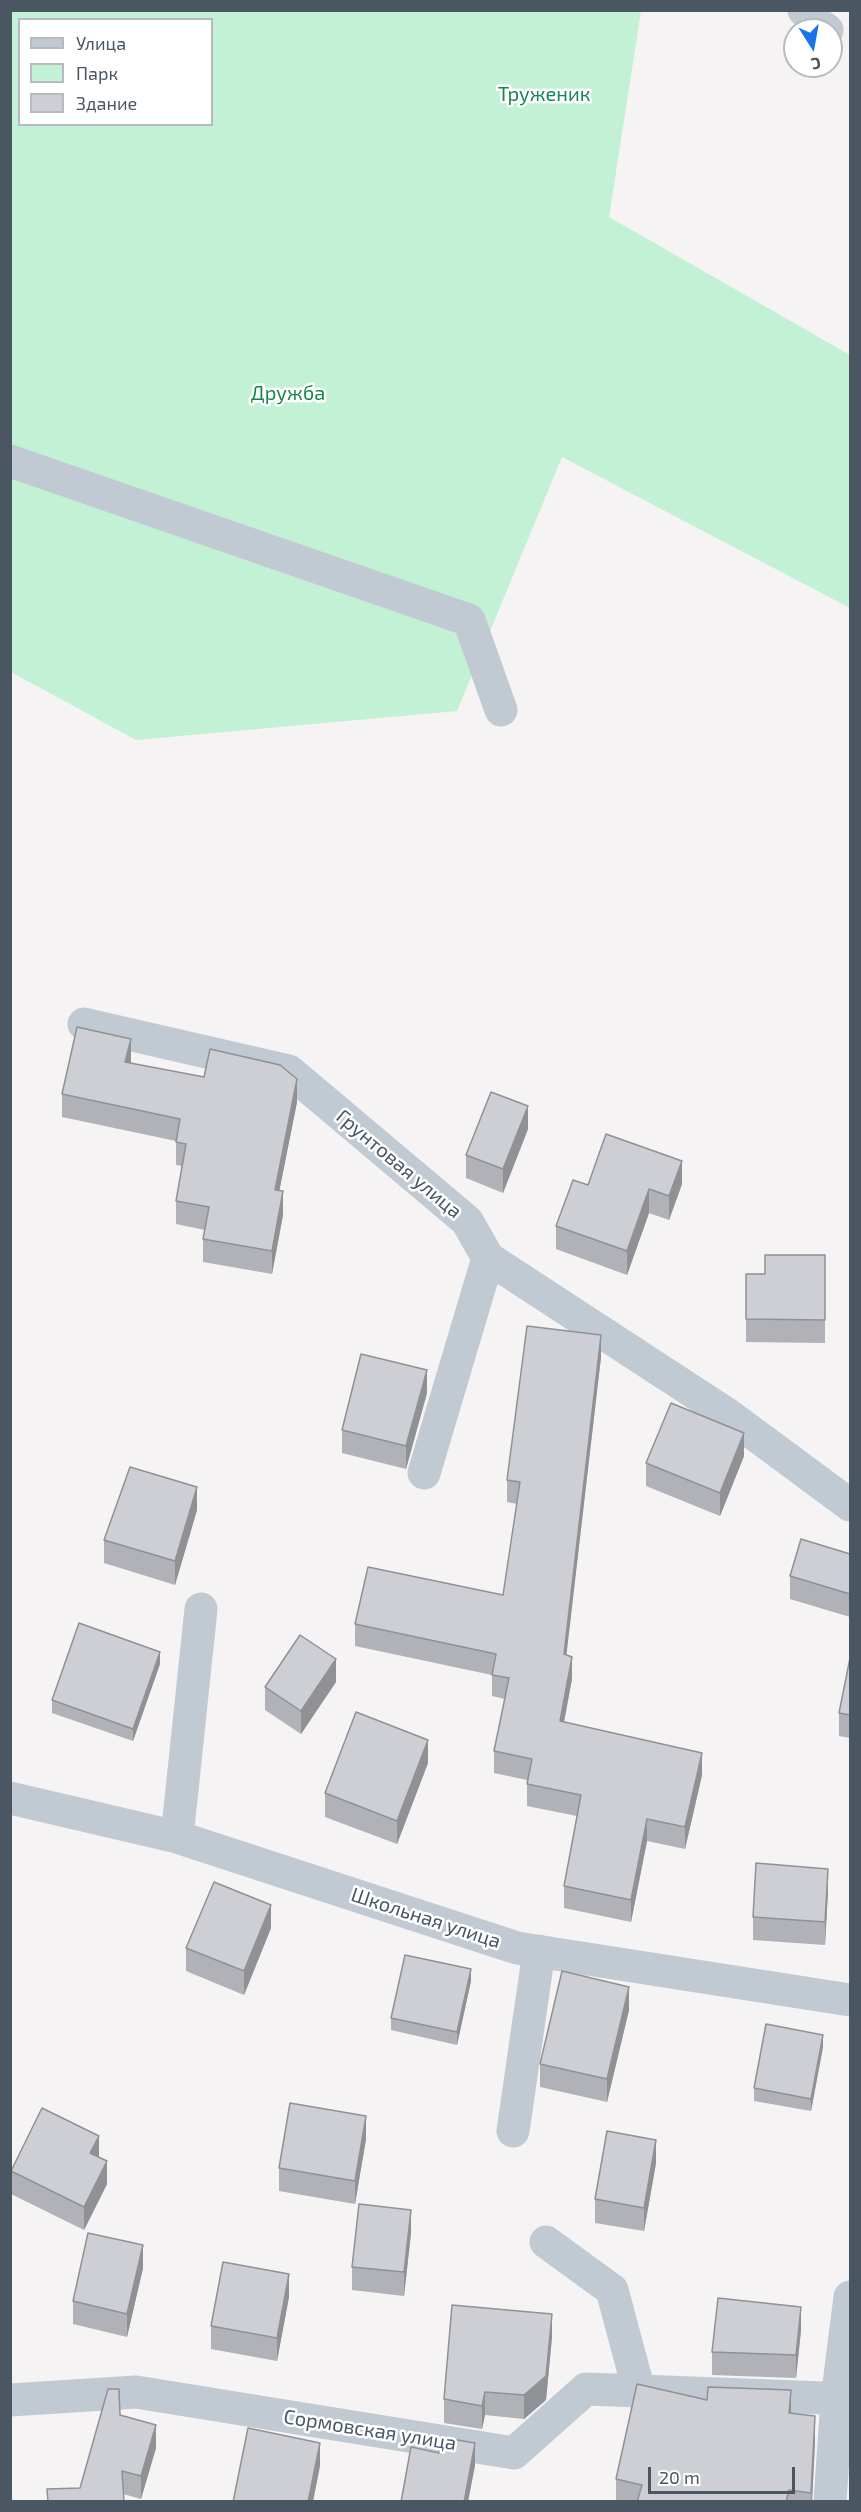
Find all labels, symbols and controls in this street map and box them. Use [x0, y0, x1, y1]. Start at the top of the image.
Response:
legend [18, 18, 213, 126]
north arrow [783, 18, 843, 78]
text: Улица [76, 32, 126, 54]
text: С [810, 54, 823, 74]
text: Парк [76, 62, 118, 84]
park label: Труженик [498, 82, 590, 106]
text: Здание [76, 92, 137, 114]
park label: Дружба [251, 381, 325, 405]
street label: Грунтовая улица [331, 1104, 467, 1224]
street label: Школьная улица [348, 1882, 504, 1954]
street label: Сормовская улица [282, 2405, 458, 2455]
scale bar [651, 2455, 798, 2493]
text: 20 m [659, 2466, 700, 2488]

